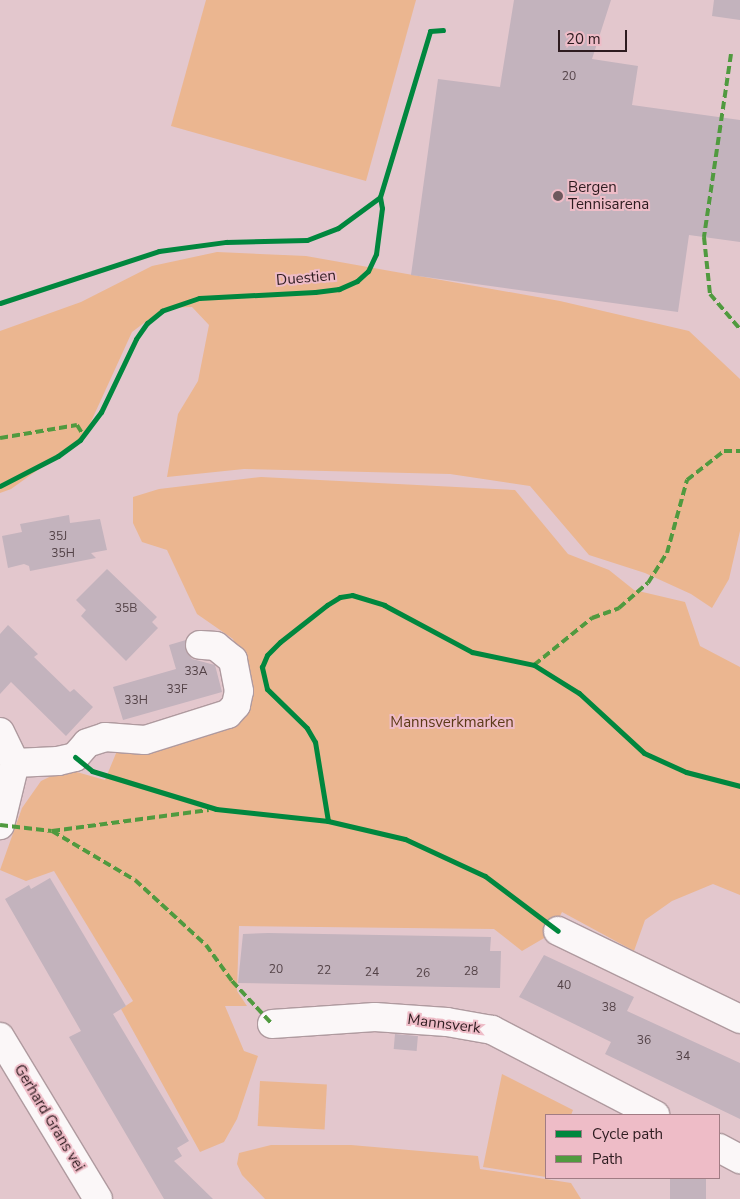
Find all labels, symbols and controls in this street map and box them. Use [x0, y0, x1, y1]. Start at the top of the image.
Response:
scale bar [560, 20, 629, 52]
text: 20 m [566, 29, 601, 49]
house number: 20 [562, 70, 576, 84]
place label: Bergen Tennisarena [568, 178, 649, 213]
marker: Bergen Tennisarena [552, 190, 564, 202]
street label: Duestien [275, 266, 337, 290]
house number: 35J [49, 530, 67, 544]
house number: 35H [51, 547, 75, 561]
house number: 35B [115, 602, 137, 616]
house number: 33A [184, 665, 208, 679]
house number: 33F [167, 683, 187, 697]
house number: 33H [124, 694, 148, 708]
park label: Mannsverkmarken [390, 714, 514, 732]
house number: 20 [269, 963, 283, 977]
house number: 22 [317, 964, 331, 978]
house number: 28 [464, 965, 478, 979]
house number: 24 [365, 966, 379, 980]
house number: 26 [416, 967, 430, 981]
house number: 40 [557, 979, 571, 993]
house number: 38 [602, 1001, 616, 1015]
street label: Mannsverk [407, 1011, 481, 1037]
house number: 36 [637, 1034, 651, 1048]
house number: 34 [676, 1050, 690, 1064]
street label: Gerhard Grans vei [10, 1061, 88, 1175]
legend [545, 1114, 720, 1179]
text: Cycle path [592, 1124, 663, 1144]
text: Path [592, 1149, 623, 1169]

